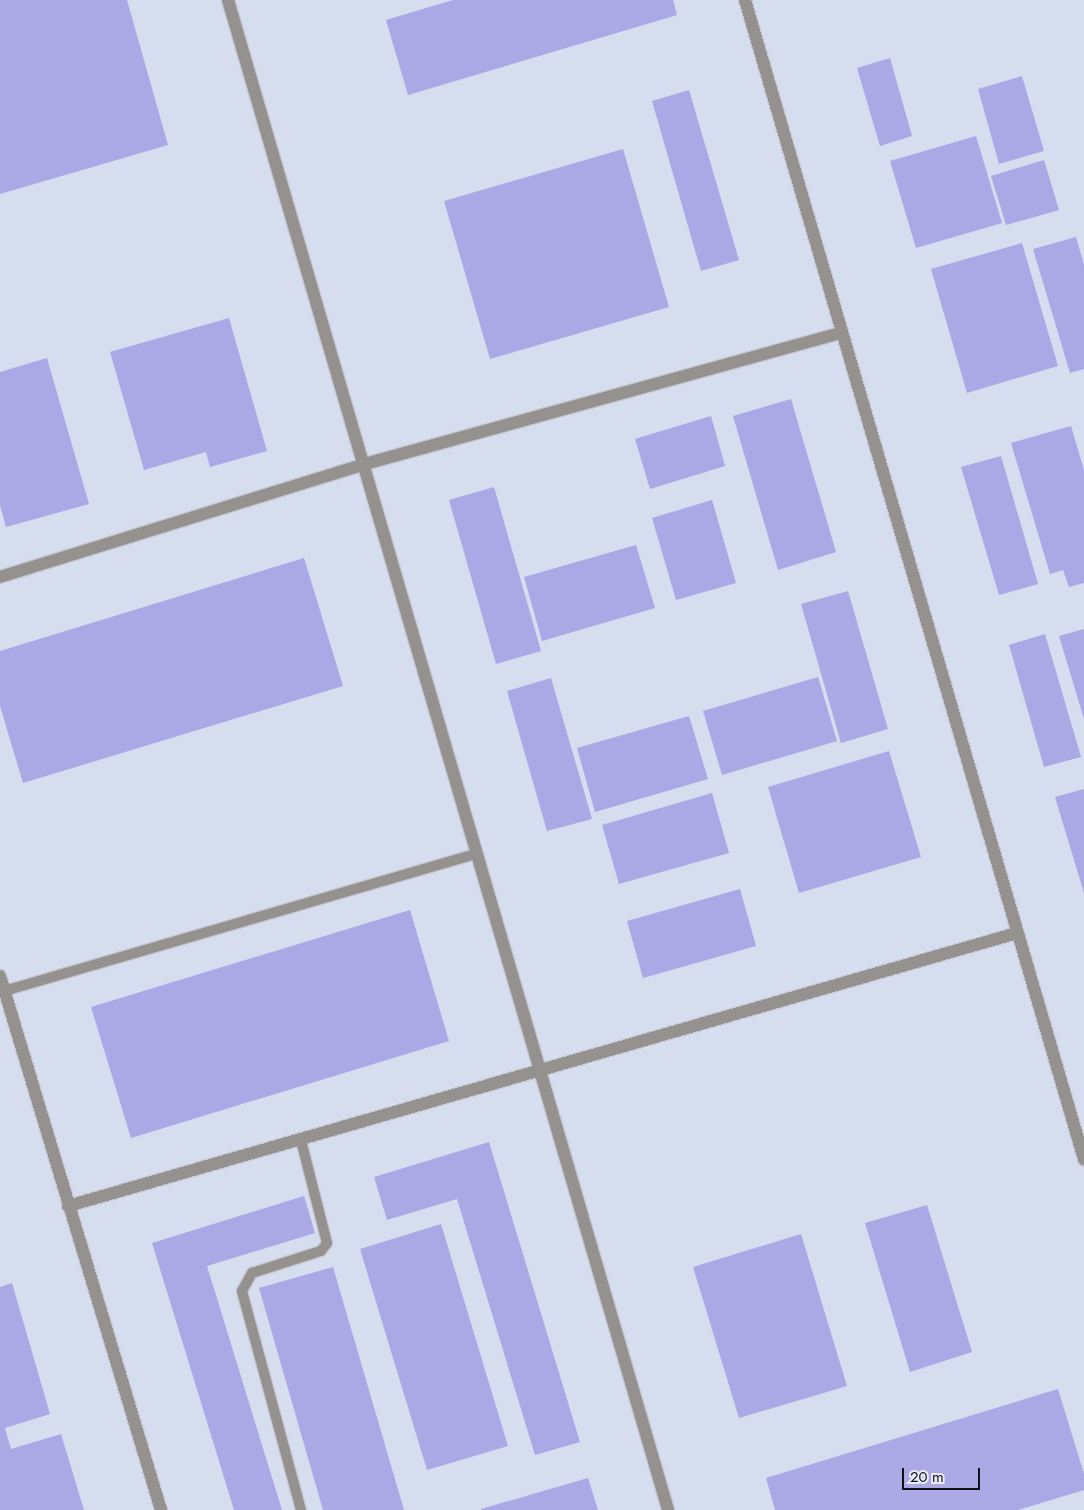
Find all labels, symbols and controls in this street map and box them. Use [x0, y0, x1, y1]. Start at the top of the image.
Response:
scale bar [904, 1458, 982, 1490]
text: 20 m [910, 1466, 944, 1488]

